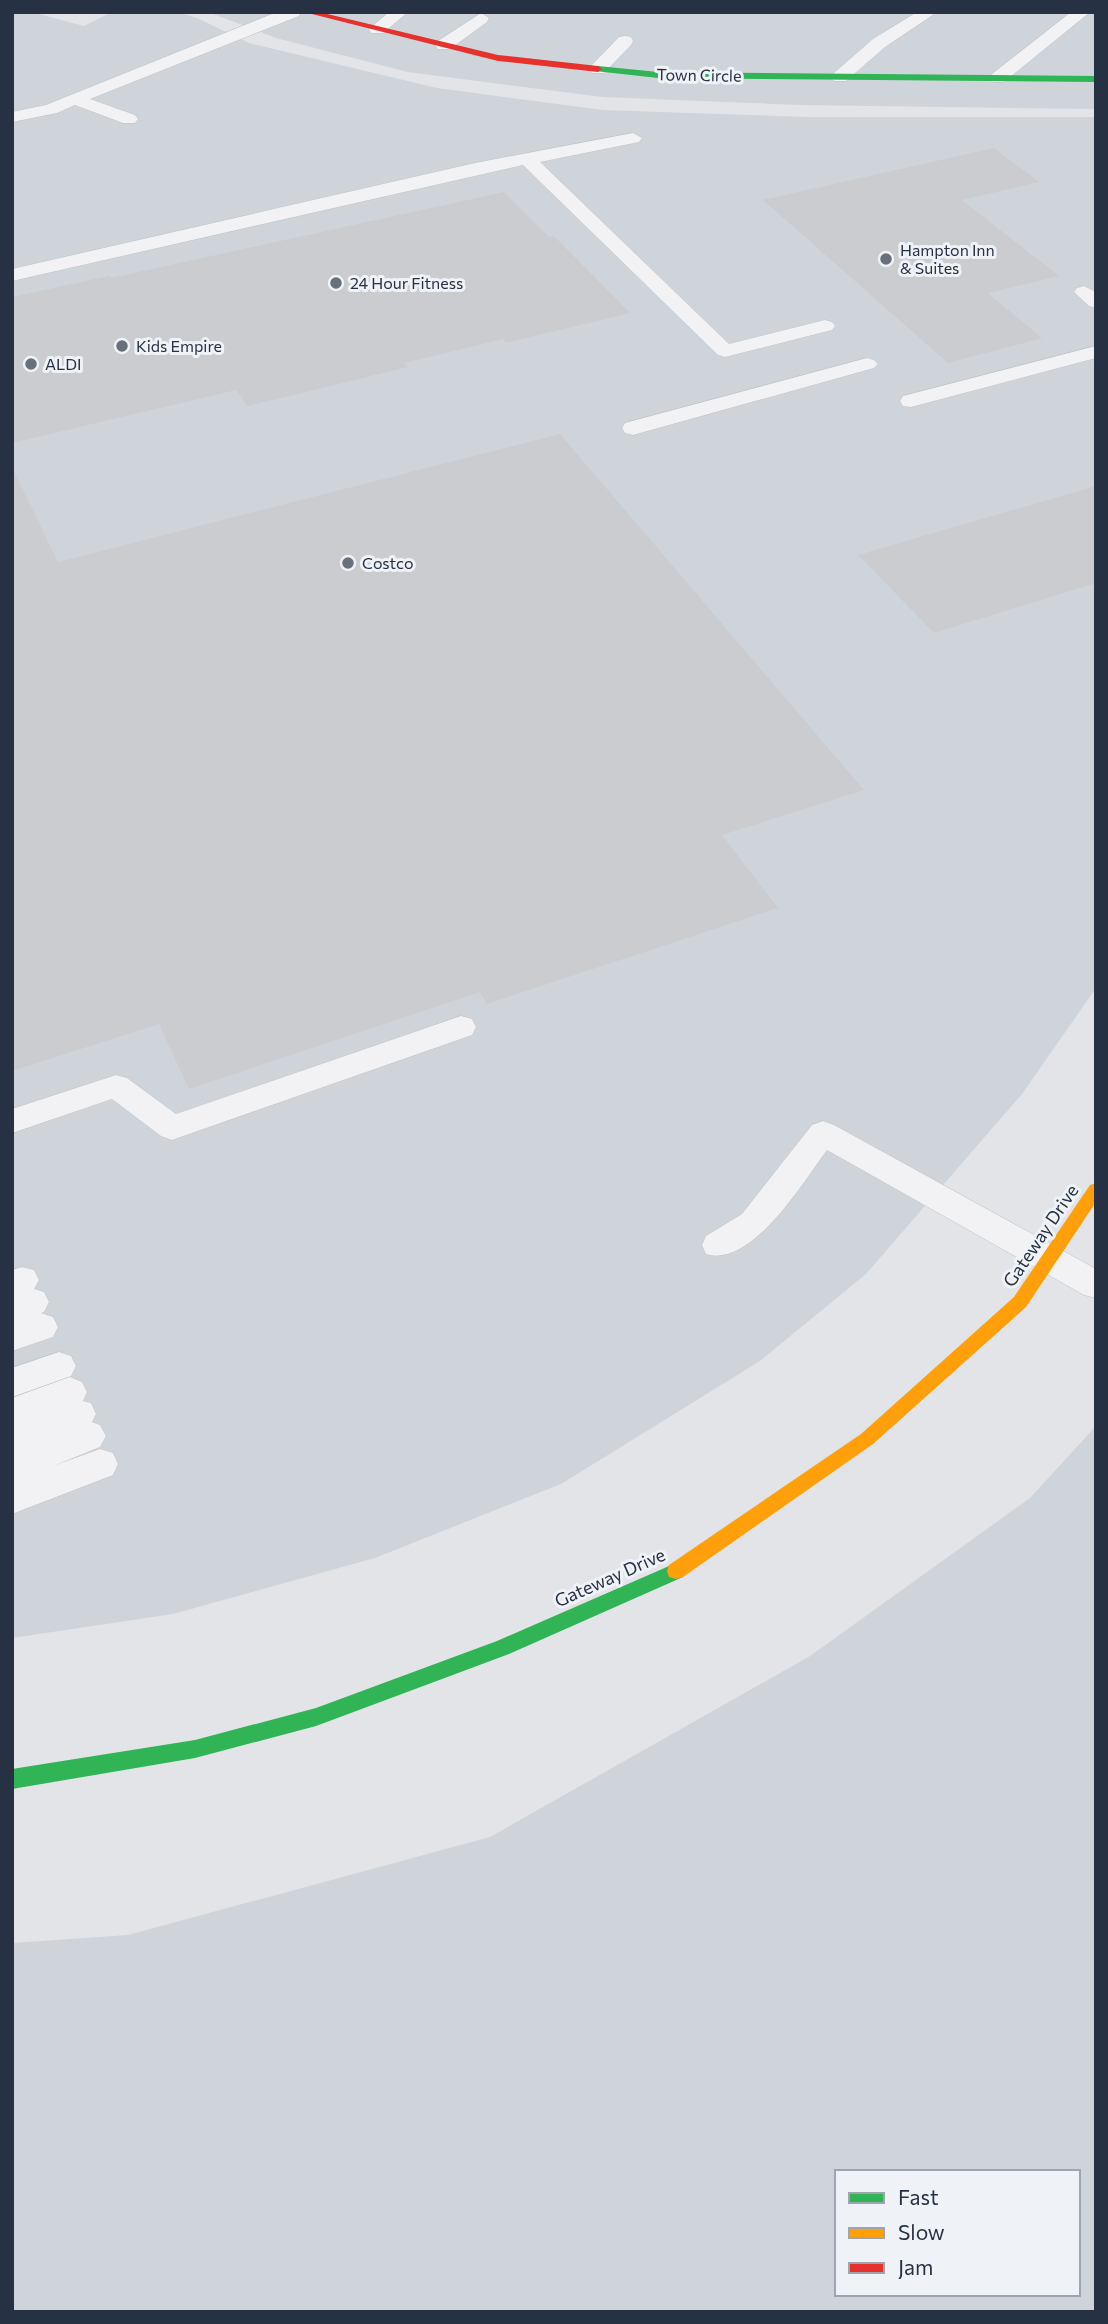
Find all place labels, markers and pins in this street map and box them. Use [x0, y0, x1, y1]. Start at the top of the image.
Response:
place label: Hampton Inn & Suites [900, 240, 995, 277]
marker: Hampton Inn & Suites [878, 251, 894, 267]
place label: 24 Hour Fitness [350, 273, 463, 292]
marker: 24 Hour Fitness [328, 275, 344, 291]
place label: Kids Empire [136, 336, 222, 355]
marker: Kids Empire [114, 338, 130, 354]
place label: ALDI [45, 354, 81, 373]
marker: ALDI [23, 356, 39, 372]
place label: Costco [362, 553, 414, 572]
marker: Costco [340, 555, 356, 571]

